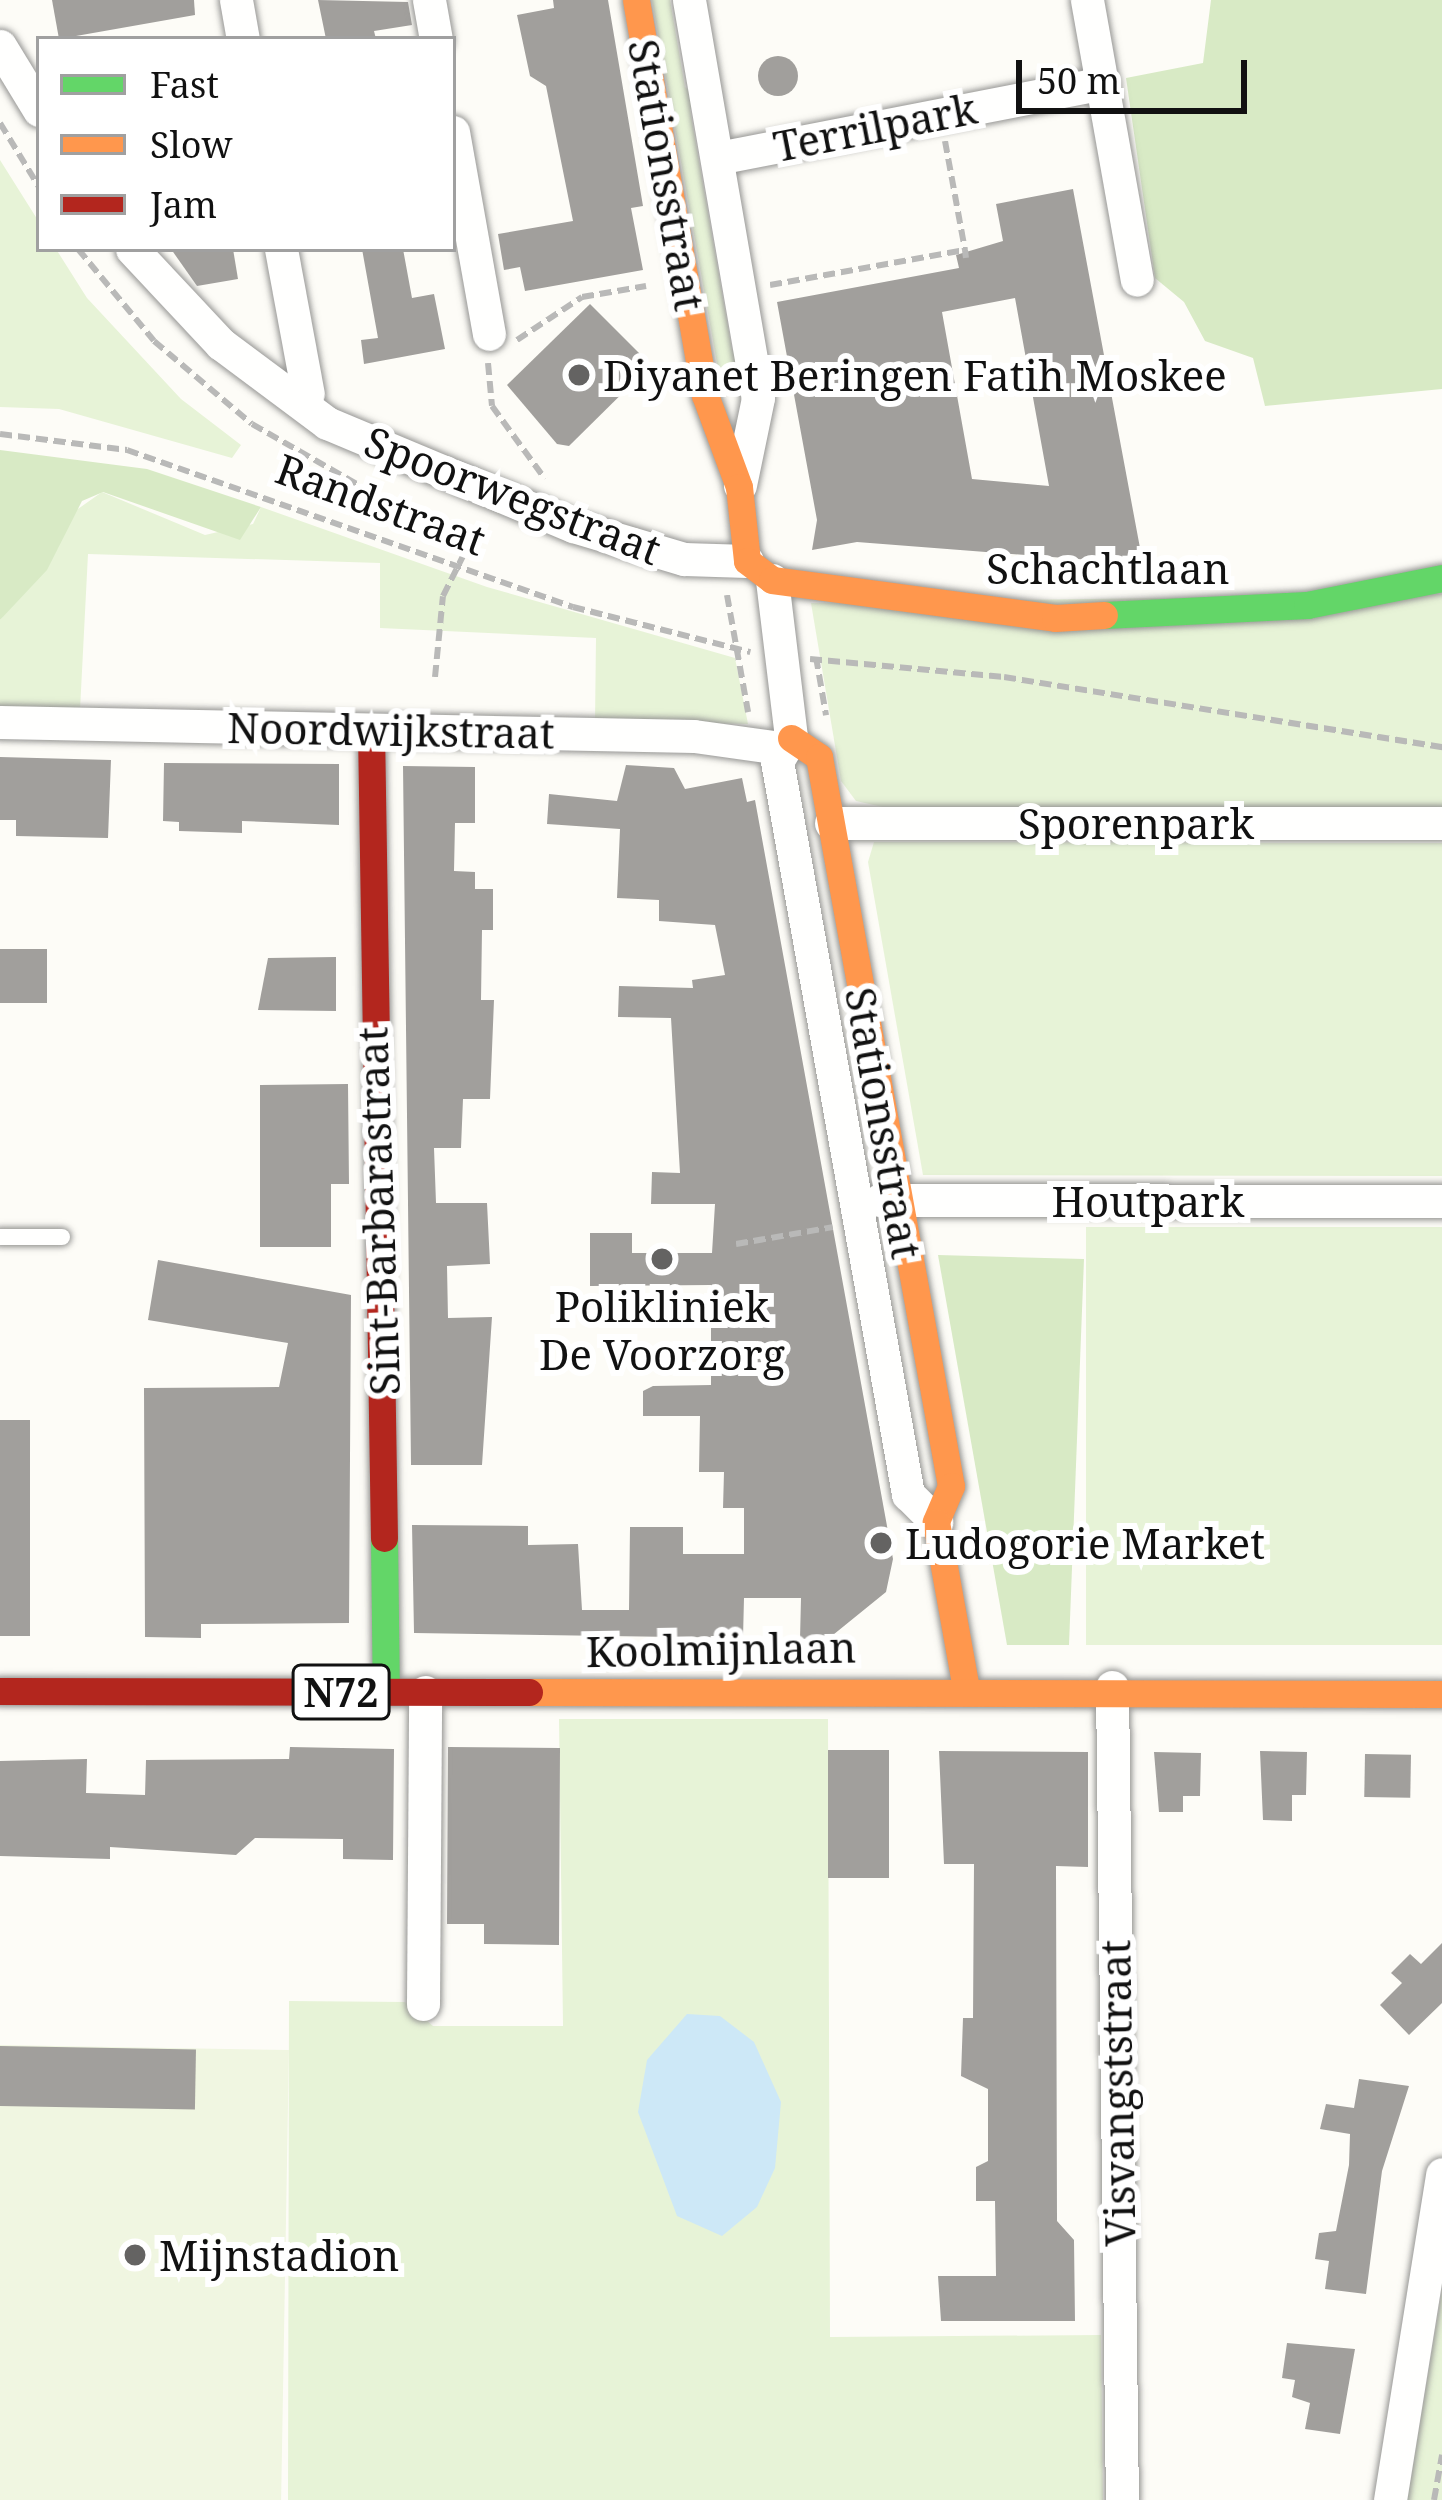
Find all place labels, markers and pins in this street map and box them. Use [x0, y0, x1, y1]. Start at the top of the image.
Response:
place label: Diyanet Beringen Fatih Moskee [603, 350, 1227, 400]
marker: Diyanet Beringen Fatih Moskee [566, 362, 592, 388]
marker: Polikliniek De Voorzorg [646, 1243, 678, 1275]
place label: Polikliniek De Voorzorg [539, 1281, 785, 1380]
place label: Ludogorie Market [905, 1518, 1265, 1568]
marker: Ludogorie Market [868, 1530, 894, 1556]
place label: Mijnstadion [159, 2230, 399, 2280]
marker: Mijnstadion [122, 2242, 148, 2268]

